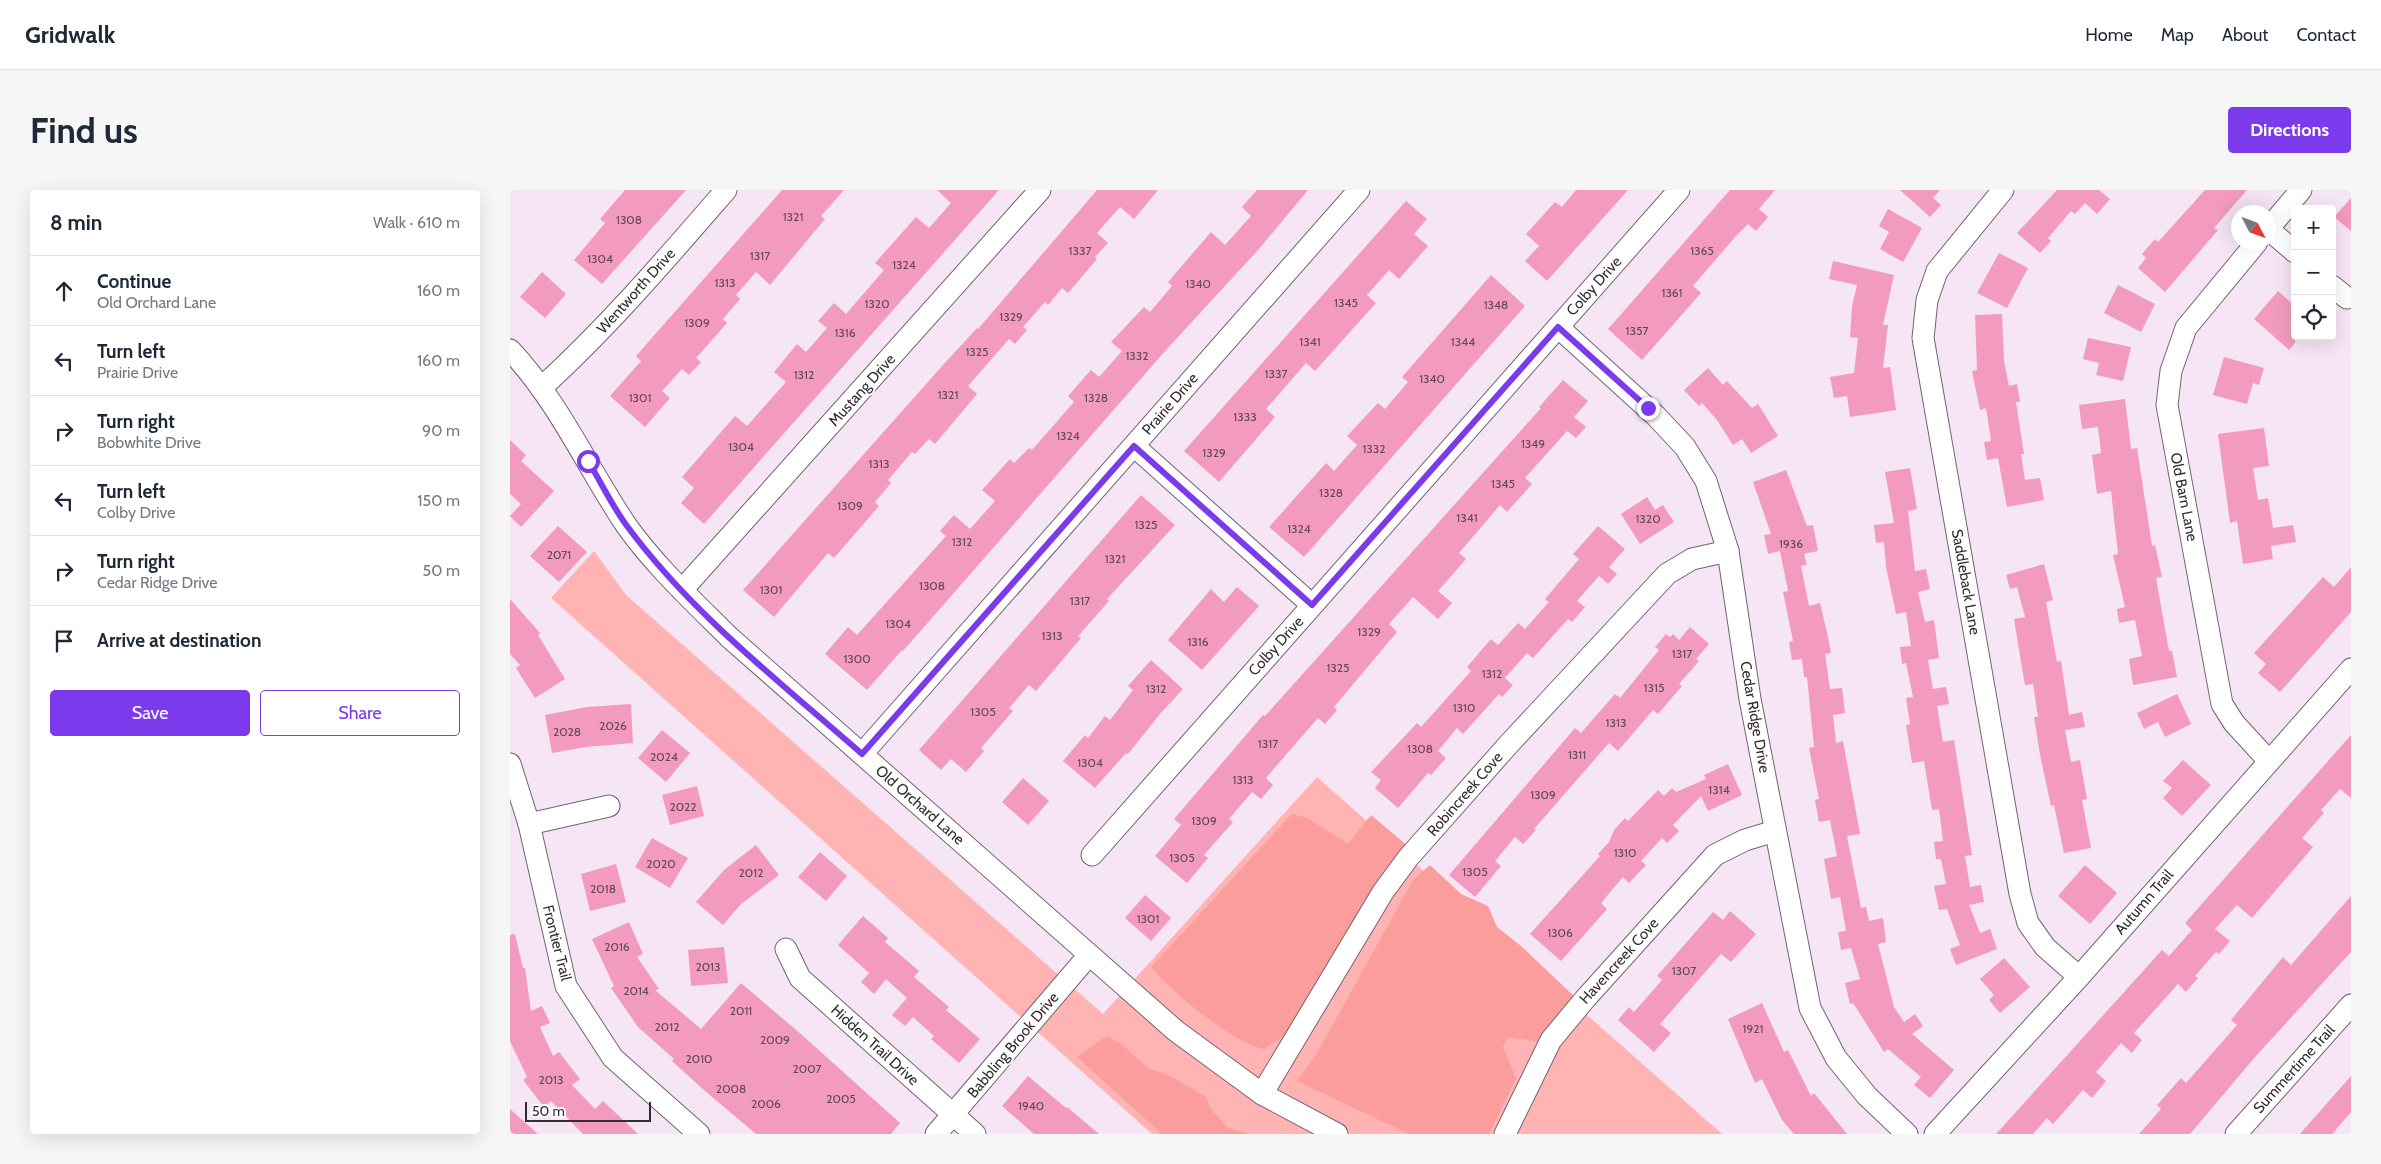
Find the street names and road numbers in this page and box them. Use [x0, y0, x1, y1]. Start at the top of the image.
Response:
street label: Wentworth Drive [593, 244, 679, 337]
street label: Colby Drive [1563, 252, 1626, 319]
street label: Mustang Drive [825, 350, 899, 430]
street label: Prairie Drive [1138, 369, 1202, 439]
street label: Old Barn Lane [2167, 451, 2201, 543]
street label: Saddleback Lane [1948, 528, 1984, 637]
street label: Colby Drive [1245, 612, 1308, 679]
street label: Cedar Ridge Drive [1736, 660, 1774, 774]
street label: Robincreek Cove [1424, 748, 1507, 840]
street label: Old Orchard Lane [872, 762, 968, 849]
street label: Autumn Trail [2111, 866, 2177, 938]
street label: Frontier Trail [539, 903, 575, 983]
street label: Havencreek Cove [1576, 914, 1663, 1008]
street label: Babbling Brook Drive [964, 988, 1063, 1101]
street label: Hidden Trail Drive [827, 1001, 923, 1089]
street label: Summertime Trail [2250, 1021, 2339, 1117]

